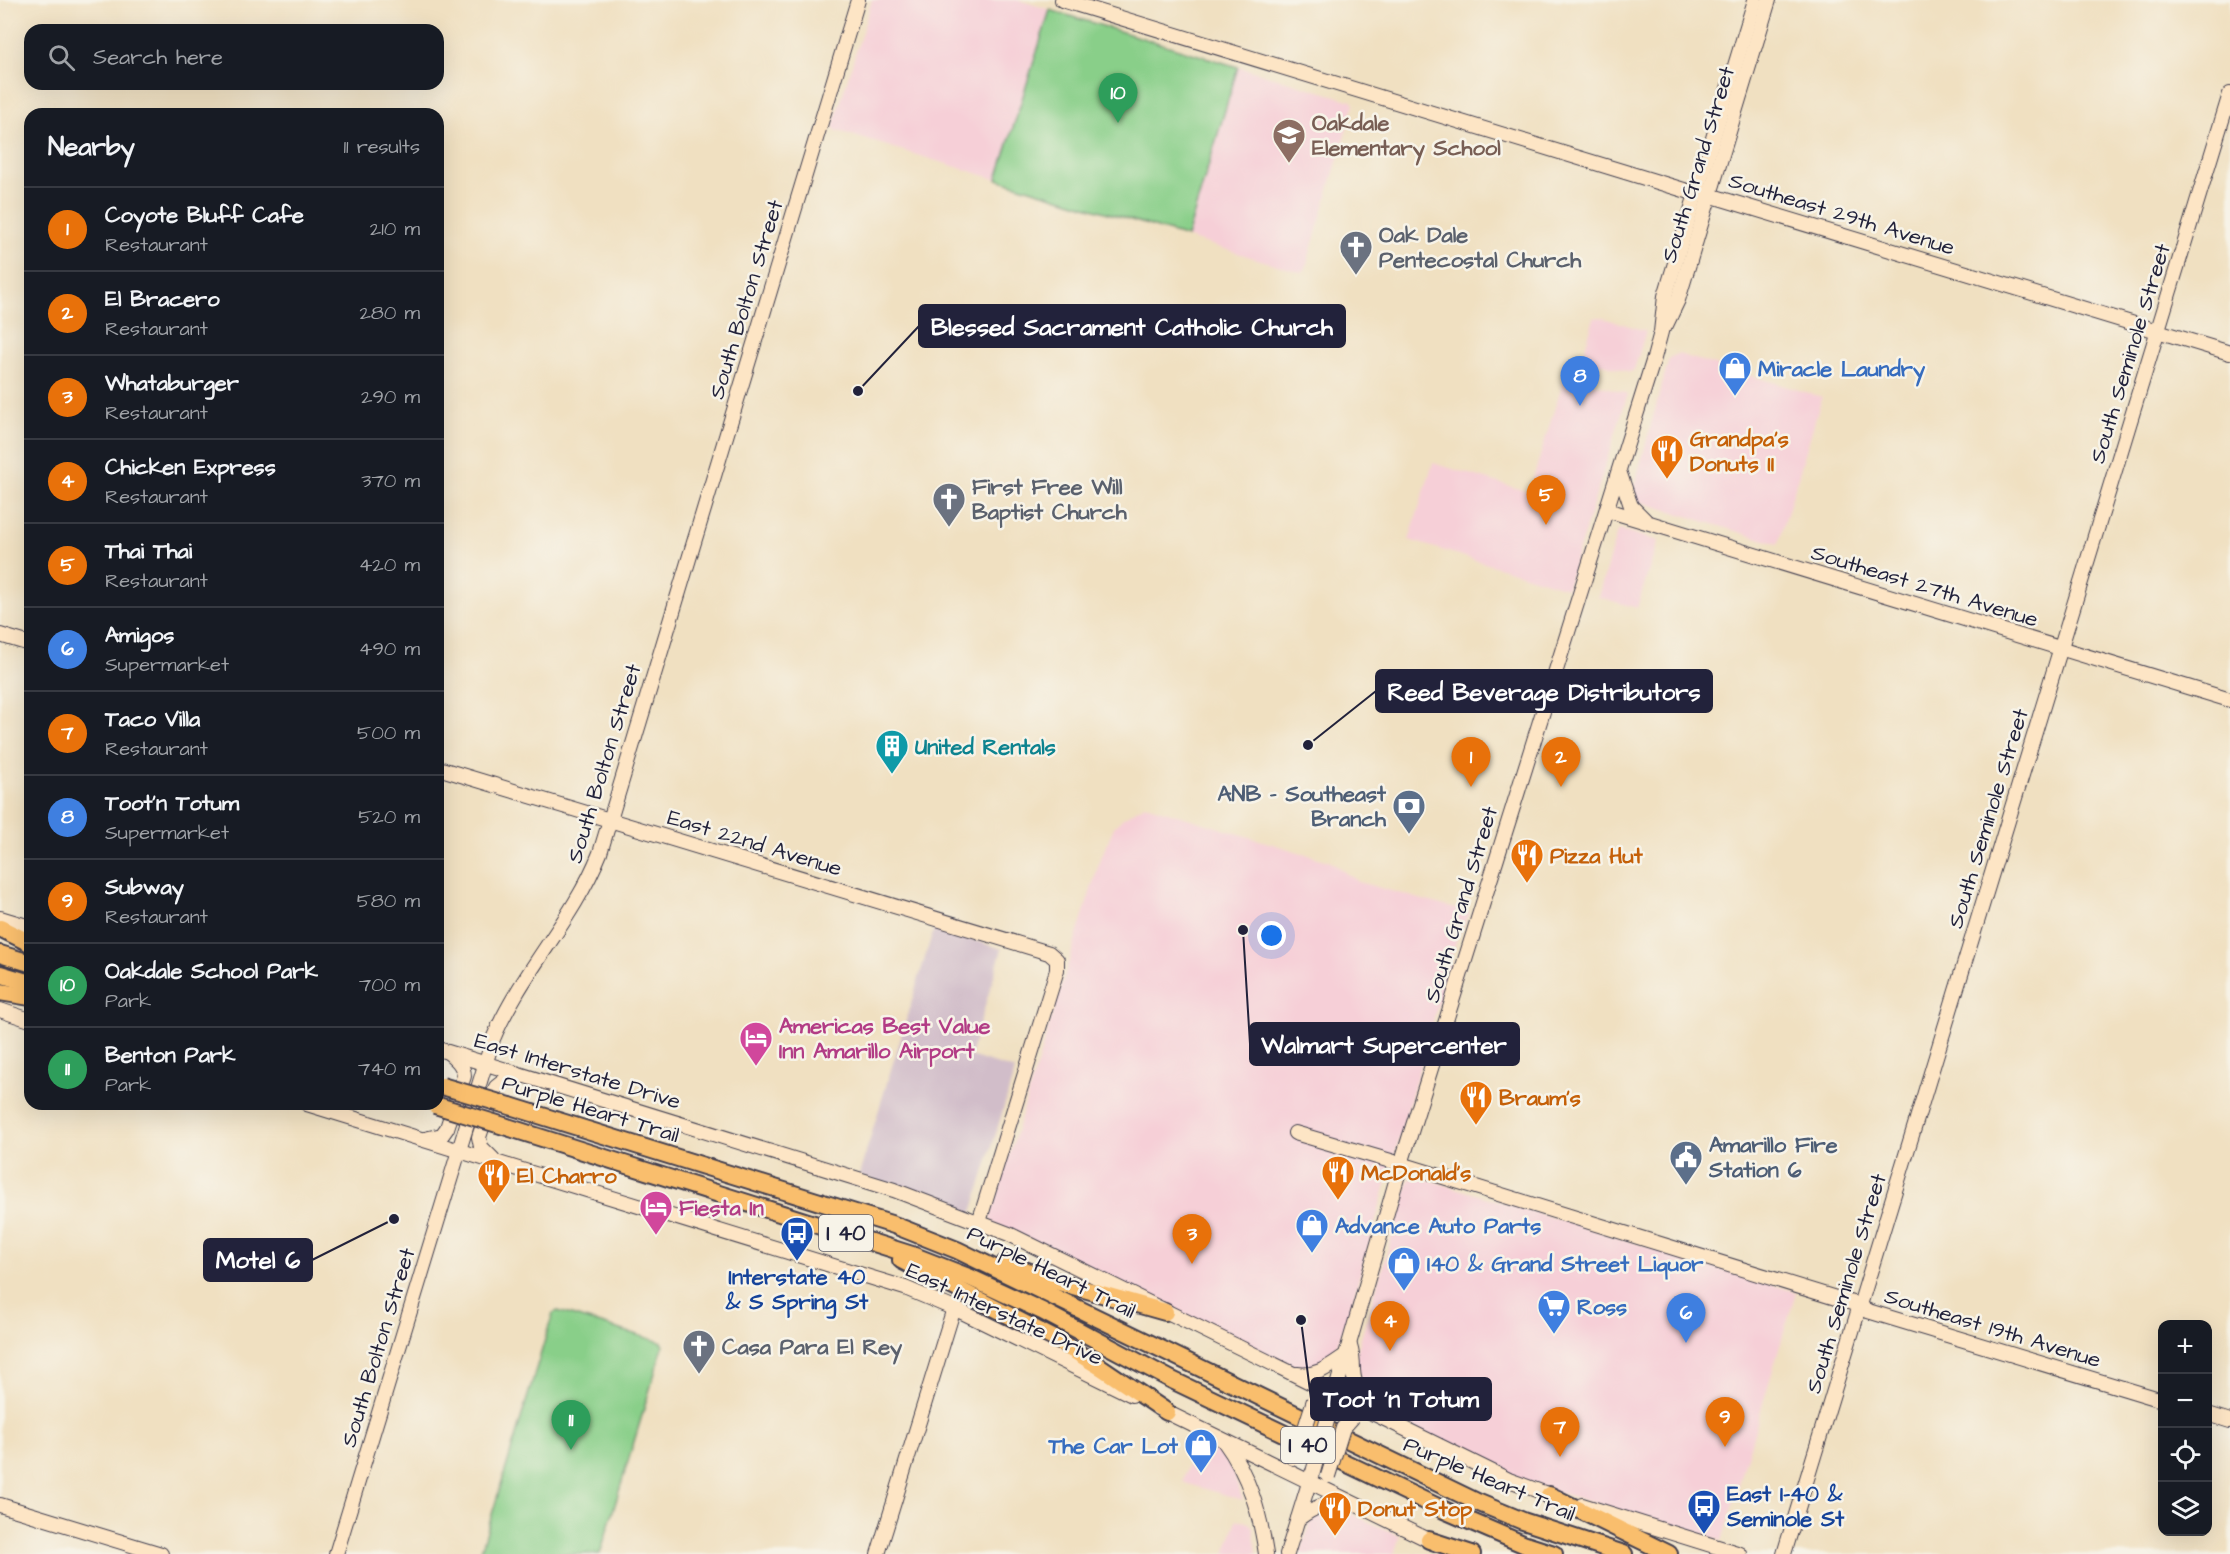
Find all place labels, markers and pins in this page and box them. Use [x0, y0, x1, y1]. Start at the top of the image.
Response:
pin: 10 [1098, 74, 1138, 123]
place label: Oakdale Elementary School [1312, 108, 1501, 166]
school or university icon: Oakdale Elementary School [1271, 117, 1307, 164]
place label: Oak Dale Pentecostal Church [1379, 220, 1582, 276]
church icon: Oak Dale Pentecostal Church [1338, 229, 1374, 276]
callout: Blessed Sacrament Catholic Church [919, 305, 1345, 347]
shop icon: Miracle Laundry [1717, 350, 1753, 397]
place label: Miracle Laundry [1758, 354, 1926, 387]
pin: 8 [1560, 356, 1600, 406]
place label: Grandpa's Donuts II [1690, 424, 1789, 480]
restaurant icon: Grandpa's Donuts II [1649, 433, 1685, 480]
place label: First Free Will Baptist Church [972, 472, 1128, 528]
pin: 5 [1526, 476, 1566, 525]
church icon: First Free Will Baptist Church [931, 481, 967, 528]
callout: Reed Beverage Distributors [1376, 670, 1712, 712]
building icon: United Rentals [874, 728, 910, 775]
place label: United Rentals [915, 732, 1056, 763]
pin: 1 [1452, 738, 1490, 787]
pin: 2 [1542, 738, 1580, 787]
place label: ANB - Southeast Branch [1218, 779, 1387, 835]
bank icon: ANB - Southeast Branch [1391, 788, 1427, 835]
restaurant icon: Pizza Hut [1509, 837, 1545, 884]
place label: Pizza Hut [1550, 841, 1644, 872]
place label: Americas Best Value Inn Amarillo Airport [779, 1011, 990, 1067]
hotel icon: Americas Best Value Inn Amarillo Airport [738, 1020, 774, 1067]
callout: Walmart Supercenter [1250, 1023, 1519, 1065]
restaurant icon: Braum's [1458, 1079, 1494, 1126]
place label: Braum's [1499, 1083, 1581, 1114]
place label: Amarillo Fire Station 6 [1708, 1130, 1838, 1186]
public building icon: Amarillo Fire Station 6 [1668, 1139, 1704, 1186]
restaurant icon: McDonald's [1320, 1154, 1356, 1201]
restaurant icon: El Charro [476, 1157, 512, 1204]
place label: McDonald's [1361, 1158, 1471, 1189]
place label: El Charro [517, 1161, 617, 1192]
hotel icon: Fiesta In [638, 1189, 674, 1236]
place label: Fiesta In [679, 1193, 764, 1224]
shop icon: Advance Auto Parts [1294, 1207, 1330, 1254]
place label: Advance Auto Parts [1335, 1211, 1541, 1242]
pin: 3 [1172, 1214, 1212, 1264]
bus stop icon: Interstate 40 & S Spring St [779, 1215, 815, 1262]
callout: Motel 6 [204, 1239, 312, 1281]
shop icon: I40 & Grand Street Liquor [1386, 1245, 1422, 1292]
place label: I40 & Grand Street Liquor [1427, 1249, 1704, 1280]
place label: Interstate 40 & S Spring St [725, 1262, 869, 1319]
supermarket icon: Ross [1536, 1288, 1572, 1335]
place label: Ross [1577, 1292, 1627, 1323]
pin: 6 [1666, 1294, 1706, 1343]
pin: 4 [1370, 1302, 1410, 1351]
church icon: Casa Para El Rey [681, 1328, 717, 1375]
place label: Casa Para El Rey [722, 1332, 903, 1365]
callout: Toot 'n Totum [1311, 1378, 1491, 1420]
pin: 9 [1706, 1398, 1744, 1447]
pin: 11 [552, 1400, 590, 1450]
pin: 7 [1540, 1408, 1580, 1457]
shop icon: The Car Lot [1183, 1427, 1219, 1474]
place label: The Car Lot [1047, 1431, 1179, 1462]
place label: East I-40 & Seminole St [1726, 1479, 1845, 1535]
bus stop icon: East I-40 & Seminole St [1686, 1488, 1722, 1535]
restaurant icon: Donut Stop [1317, 1490, 1353, 1537]
place label: Donut Stop [1358, 1494, 1473, 1525]

